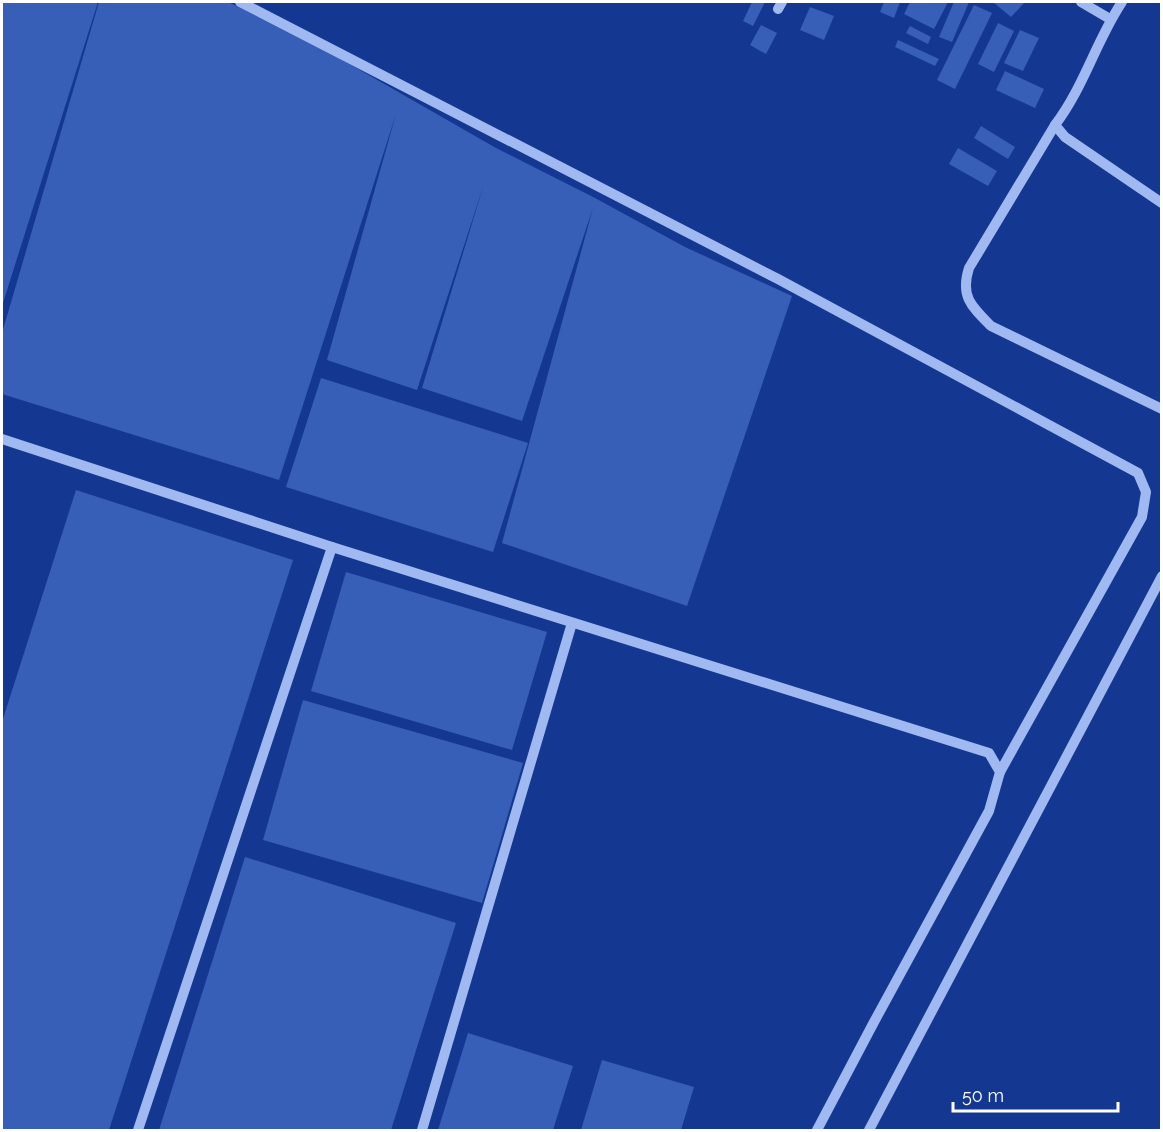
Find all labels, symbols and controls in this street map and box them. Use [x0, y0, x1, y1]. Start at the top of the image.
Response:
scale bar [953, 1075, 1118, 1113]
text: 50 m [962, 1085, 1004, 1106]

